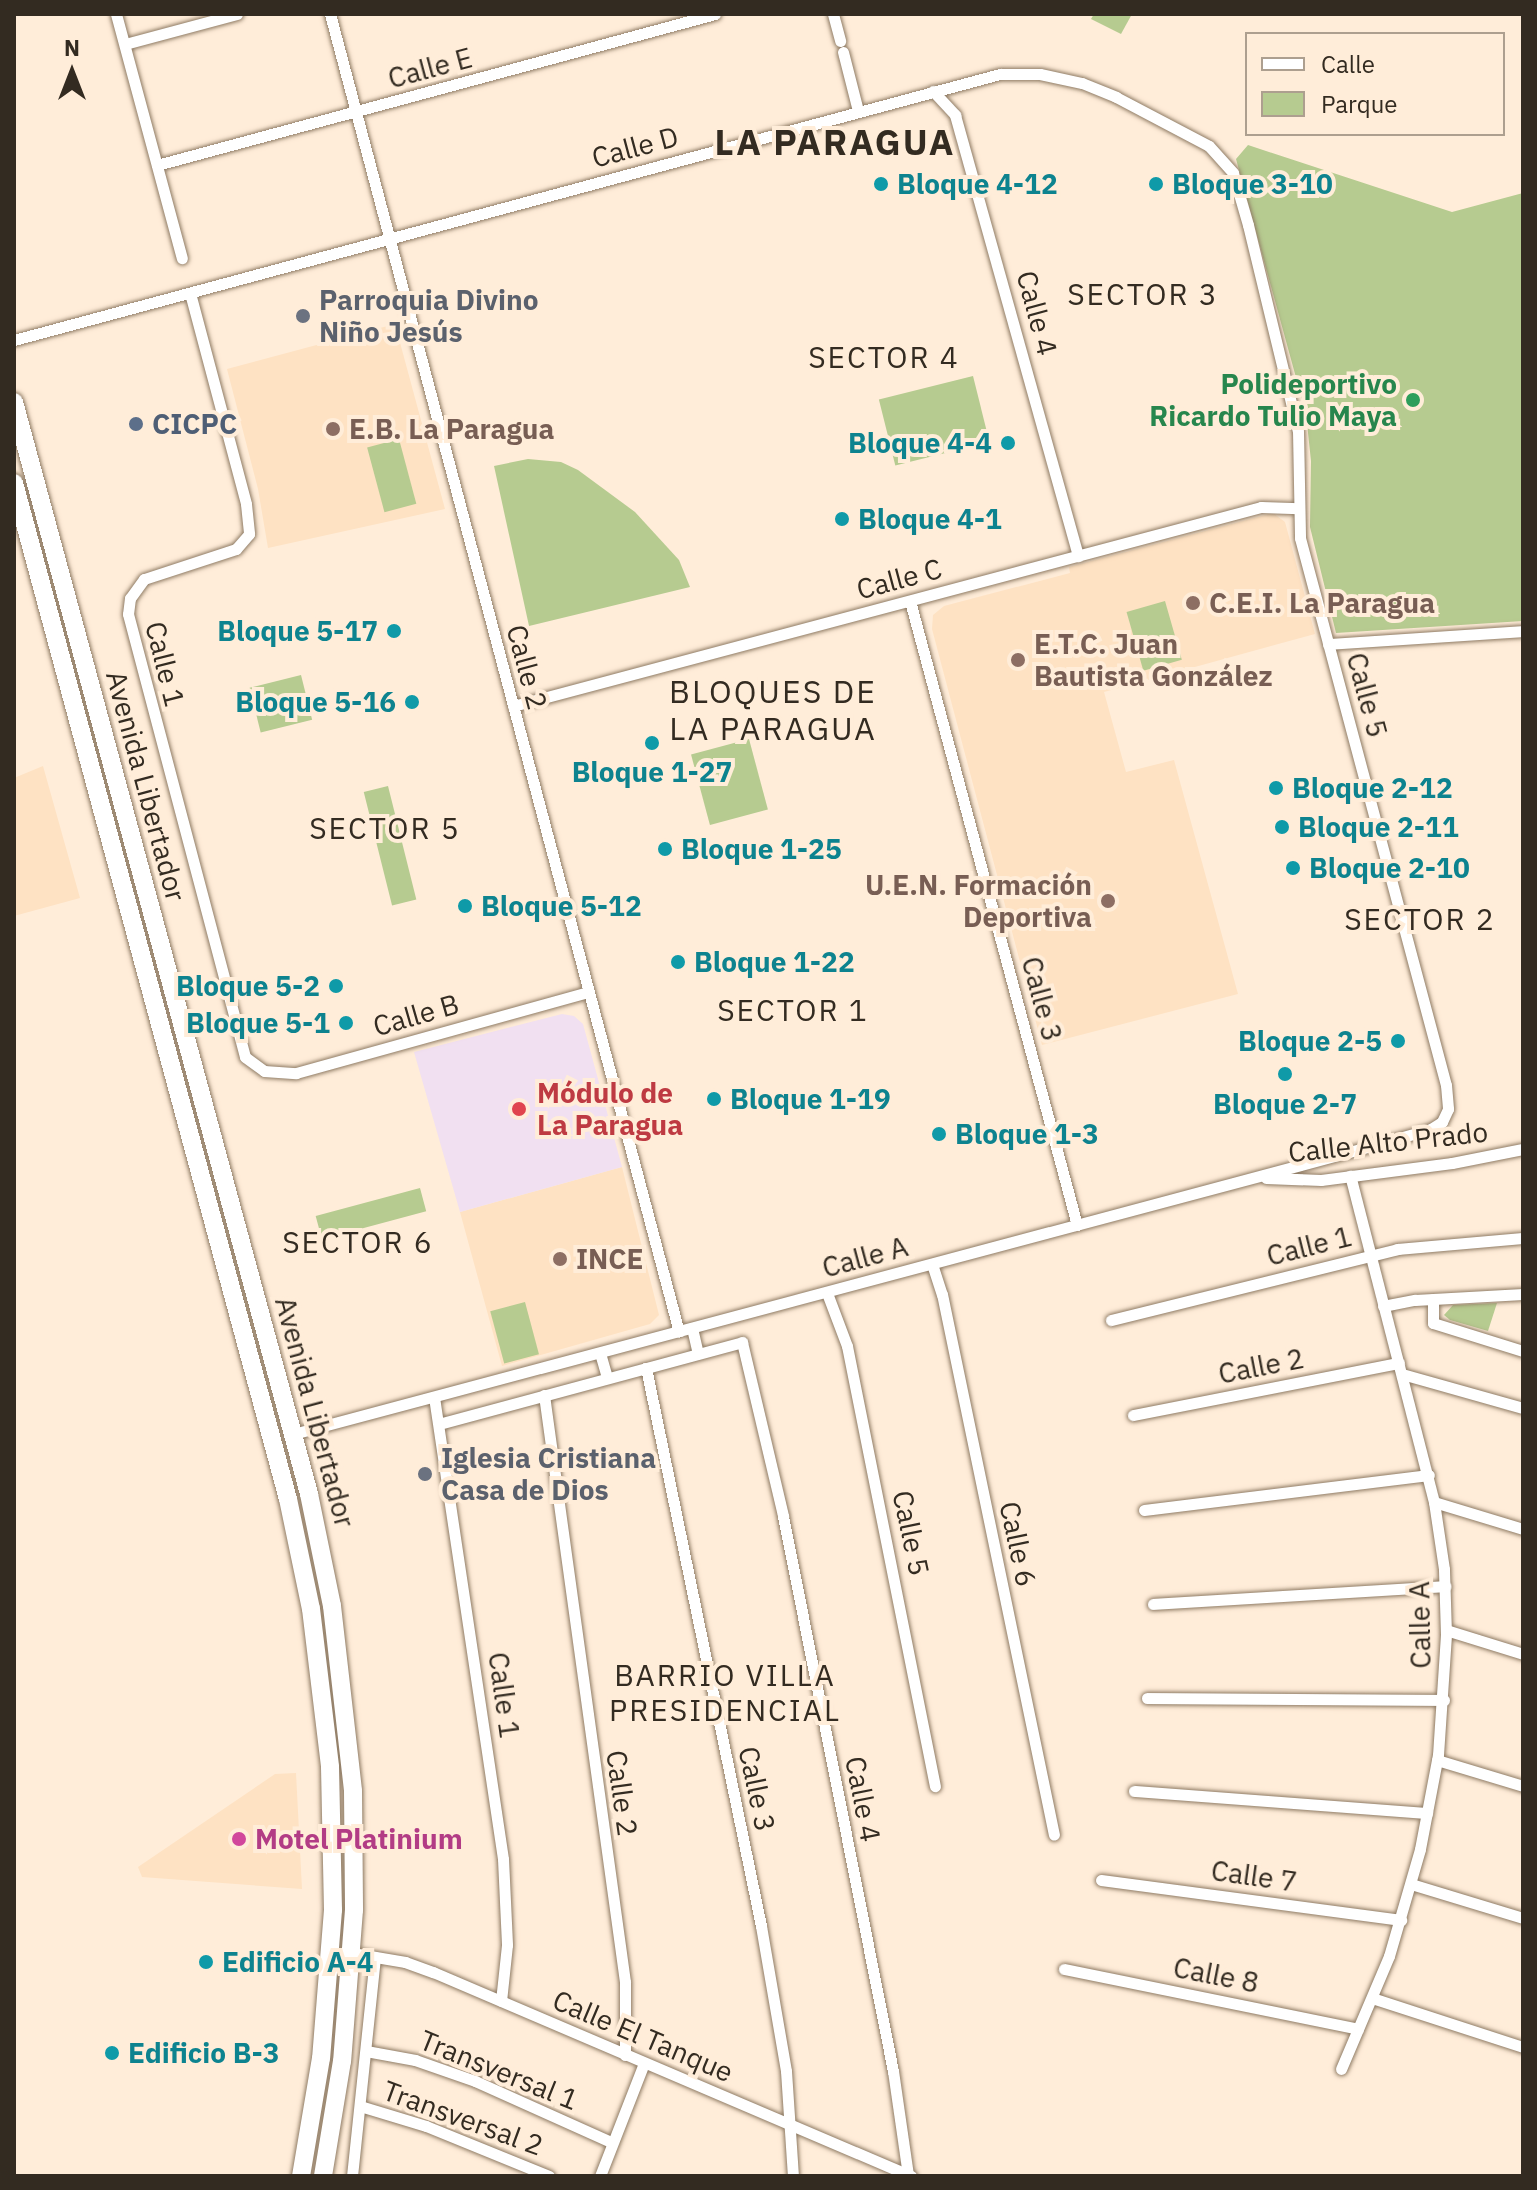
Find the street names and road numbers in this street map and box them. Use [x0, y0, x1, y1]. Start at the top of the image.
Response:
street label: Calle E [384, 41, 476, 95]
street label: Calle D [588, 119, 682, 175]
street label: Calle 4 [1010, 267, 1064, 359]
street label: Calle C [853, 552, 945, 606]
street label: Calle 1 [138, 618, 192, 710]
street label: Calle 2 [500, 621, 554, 713]
street label: Calle 5 [1340, 649, 1394, 741]
street label: Avenida Libertador [99, 667, 193, 905]
street label: Calle 3 [1015, 953, 1069, 1045]
street label: Calle B [369, 987, 463, 1043]
street label: Calle Alto Prado [1287, 1115, 1489, 1169]
street label: Calle 1 [1263, 1219, 1355, 1273]
street label: Calle A [818, 1229, 912, 1285]
street label: Avenida Libertador [268, 1293, 362, 1531]
street label: Calle 2 [1215, 1341, 1307, 1391]
street label: Calle 5 [886, 1487, 936, 1579]
street label: Calle 6 [993, 1498, 1043, 1590]
street label: Calle A [1402, 1581, 1438, 1669]
street label: Calle 1 [481, 1650, 527, 1740]
street label: Calle 3 [732, 1743, 782, 1835]
street label: Calle 2 [599, 1748, 645, 1838]
street label: Calle 4 [838, 1753, 888, 1845]
street label: Calle 7 [1209, 1853, 1299, 1899]
street label: Calle 8 [1170, 1950, 1262, 2000]
street label: Calle El Tanque [548, 1983, 738, 2089]
street label: Transversal 1 [415, 2023, 583, 2117]
street label: Transversal 2 [378, 2074, 548, 2162]

